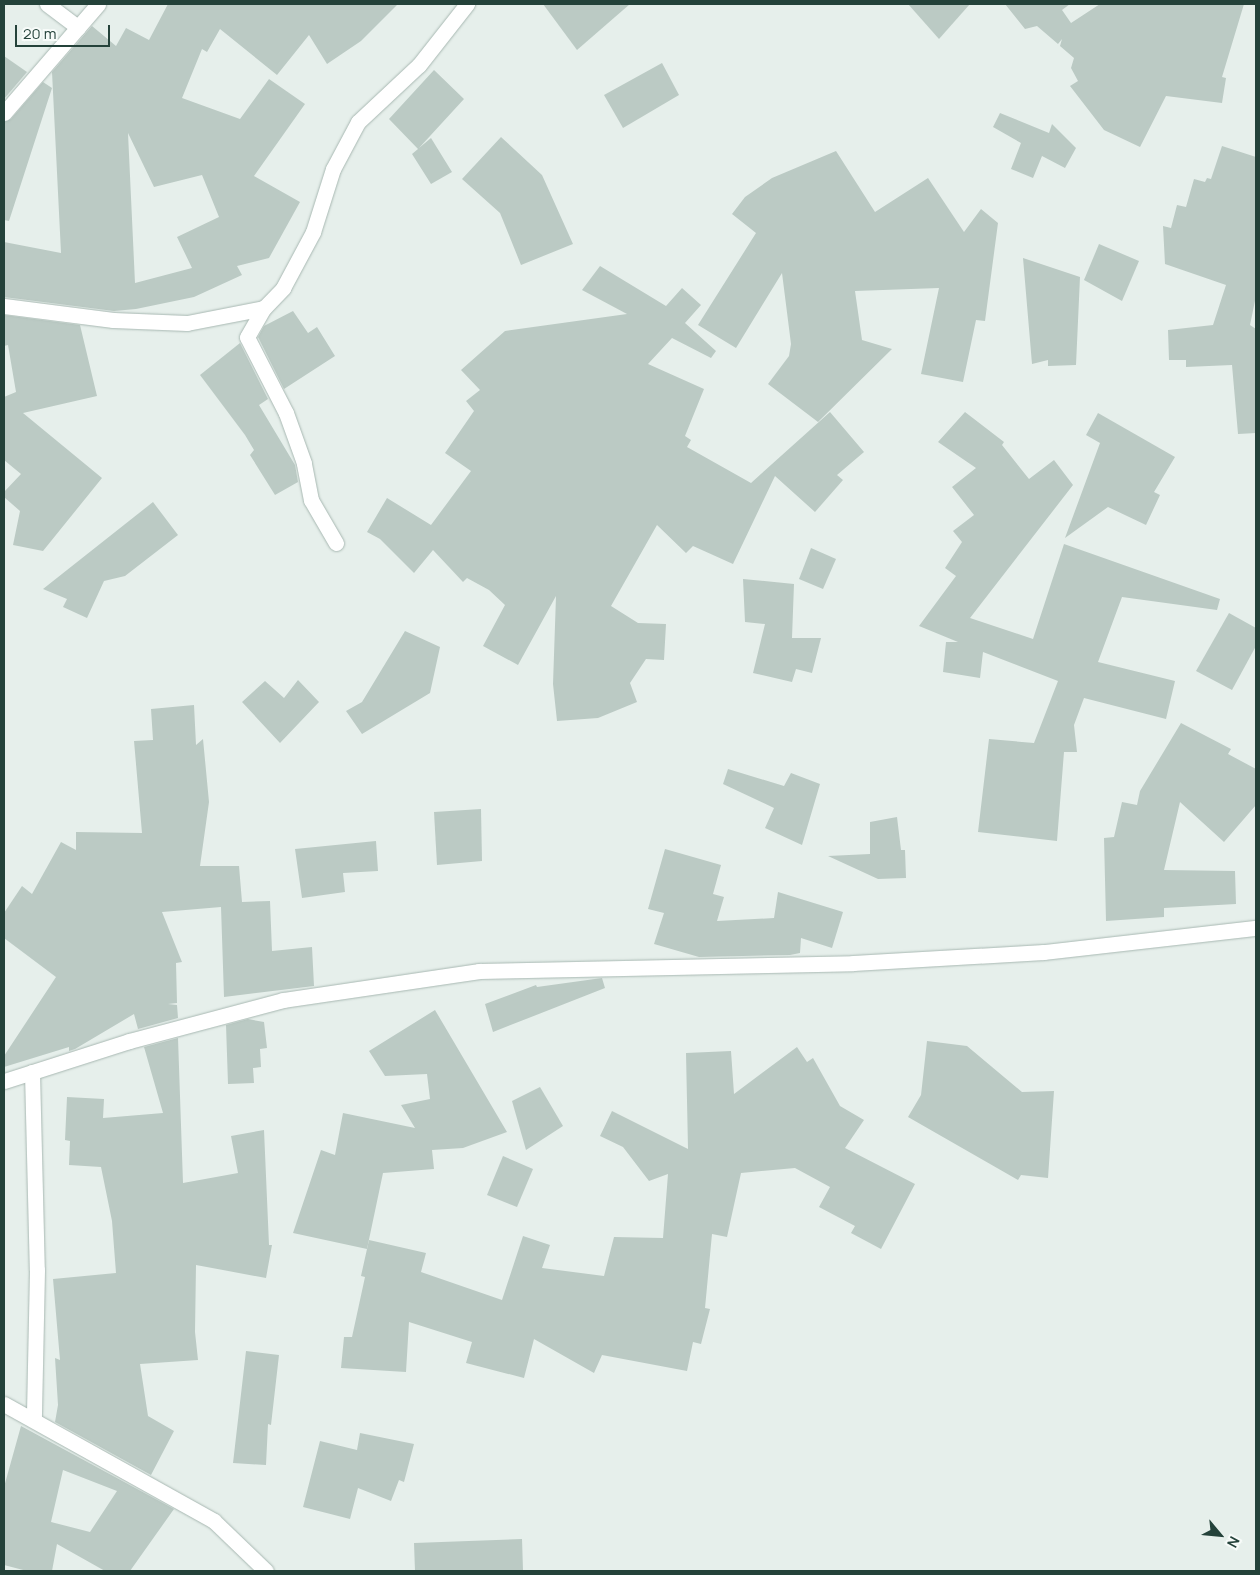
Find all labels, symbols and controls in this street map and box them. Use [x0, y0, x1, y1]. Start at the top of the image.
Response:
scale bar [18, 15, 112, 47]
text: 20 m [23, 23, 56, 44]
north arrow [1195, 1510, 1245, 1560]
text: N [1223, 1533, 1244, 1551]

